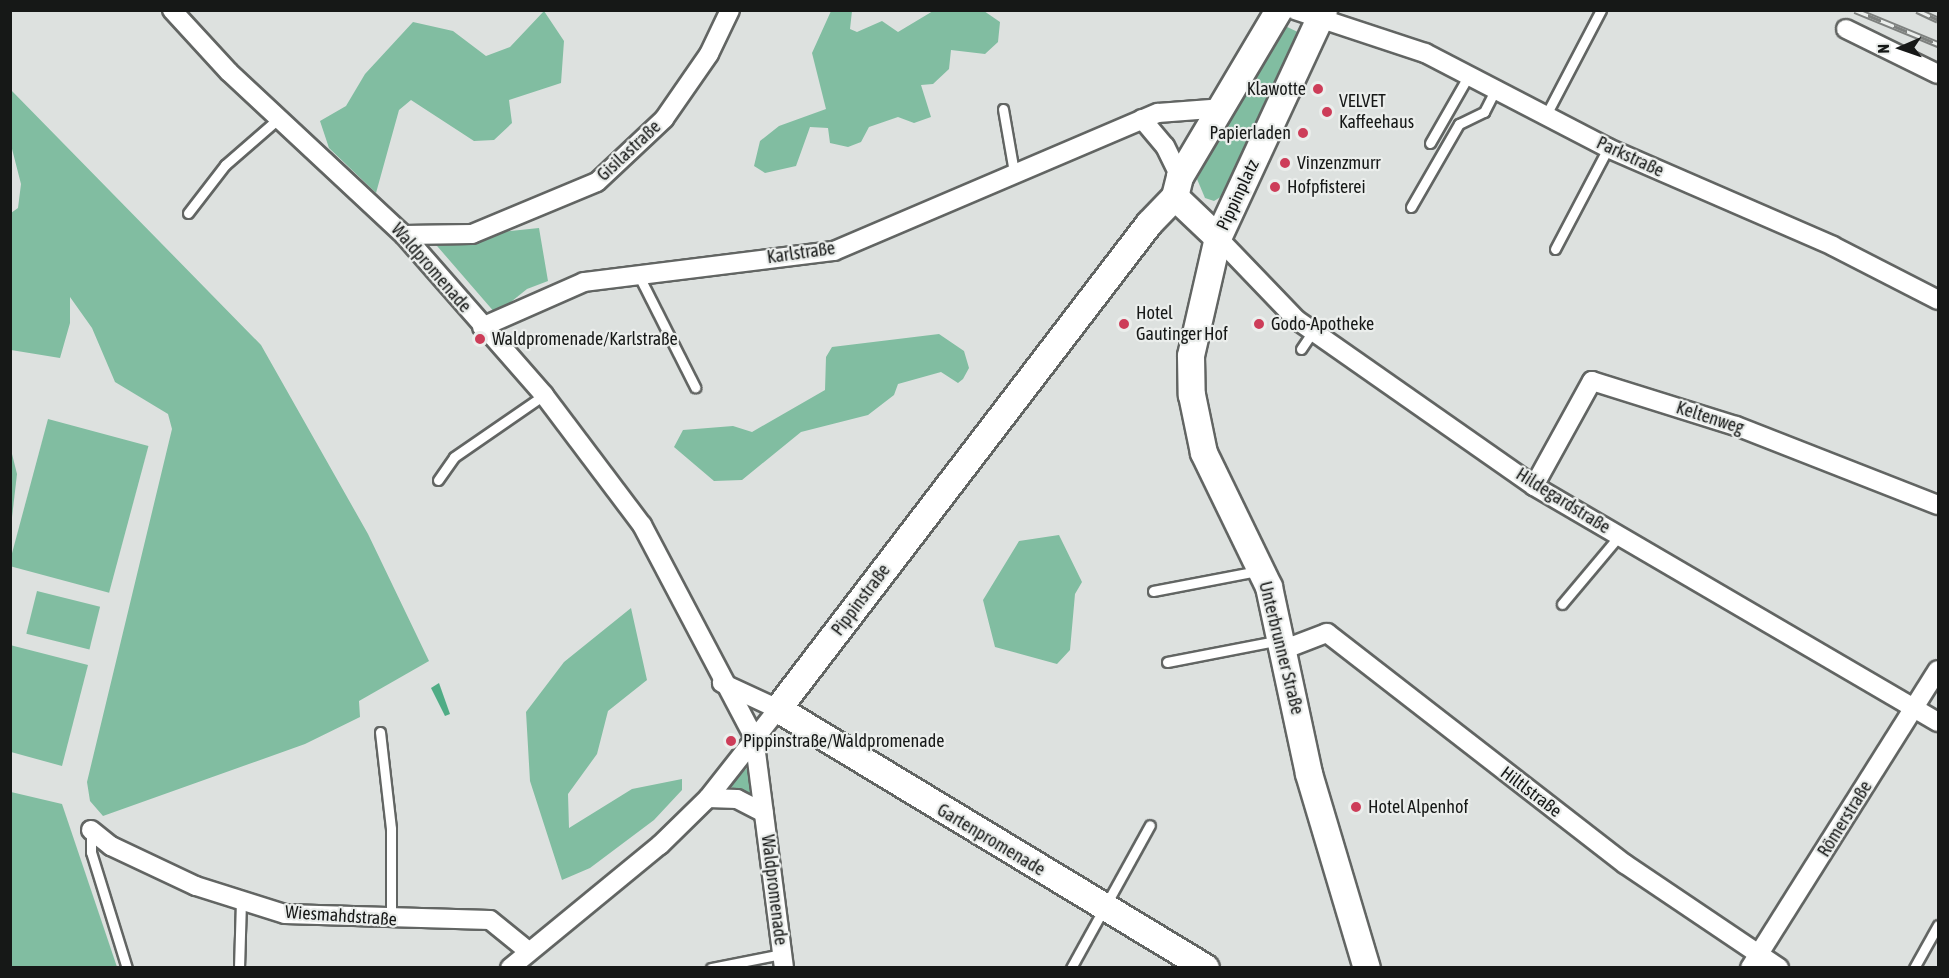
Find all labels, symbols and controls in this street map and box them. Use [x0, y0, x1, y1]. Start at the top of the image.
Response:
north arrow [1871, 18, 1931, 78]
text: N [1874, 44, 1892, 54]
place label: Klawotte [1247, 78, 1306, 100]
marker: Klawotte [1311, 82, 1325, 96]
place label: VELVET Kaffeehaus [1339, 91, 1414, 134]
marker: VELVET Kaffeehaus [1320, 105, 1334, 119]
street label: Gisilastraße [593, 116, 665, 186]
place label: Papierladen [1209, 122, 1291, 144]
marker: Papierladen [1296, 126, 1310, 140]
street label: Parkstraße [1593, 132, 1667, 182]
place label: Vinzenzmurr [1297, 152, 1381, 174]
street label: Pippinplatz [1212, 156, 1264, 234]
marker: Vinzenzmurr [1278, 156, 1292, 170]
place label: Hofpfisterei [1287, 176, 1366, 198]
marker: Hofpfisterei [1268, 180, 1282, 194]
street label: Waldpromenade [386, 219, 476, 317]
street label: Karlstraße [766, 238, 836, 268]
place label: Hotel Gautinger Hof [1136, 303, 1228, 346]
place label: Godo-Apotheke [1271, 313, 1374, 335]
marker: Hotel Gautinger Hof [1117, 317, 1131, 331]
marker: Godo-Apotheke [1252, 317, 1266, 331]
place label: Waldpromenade/Karlstraße [492, 328, 678, 350]
marker: Waldpromenade/Karlstraße [473, 332, 487, 346]
street label: Keltenweg [1673, 397, 1747, 439]
street label: Hildegardstraße [1512, 463, 1614, 539]
street label: Pippinstraße [827, 560, 895, 640]
street label: Unterbrunner Straße [1254, 579, 1308, 717]
place label: Pippinstraße/Waldpromenade [743, 730, 944, 752]
marker: Pippinstraße/Waldpromenade [724, 734, 738, 748]
street label: Hiltlstraße [1496, 762, 1566, 822]
street label: Römerstraße [1813, 777, 1877, 861]
place label: Hotel Alpenhof [1368, 796, 1469, 818]
street label: Gartenpromenade [933, 799, 1049, 881]
marker: Hotel Alpenhof [1349, 800, 1363, 814]
street label: Waldpromenade [757, 833, 791, 947]
street label: Wiesmahdstraße [284, 901, 398, 931]

